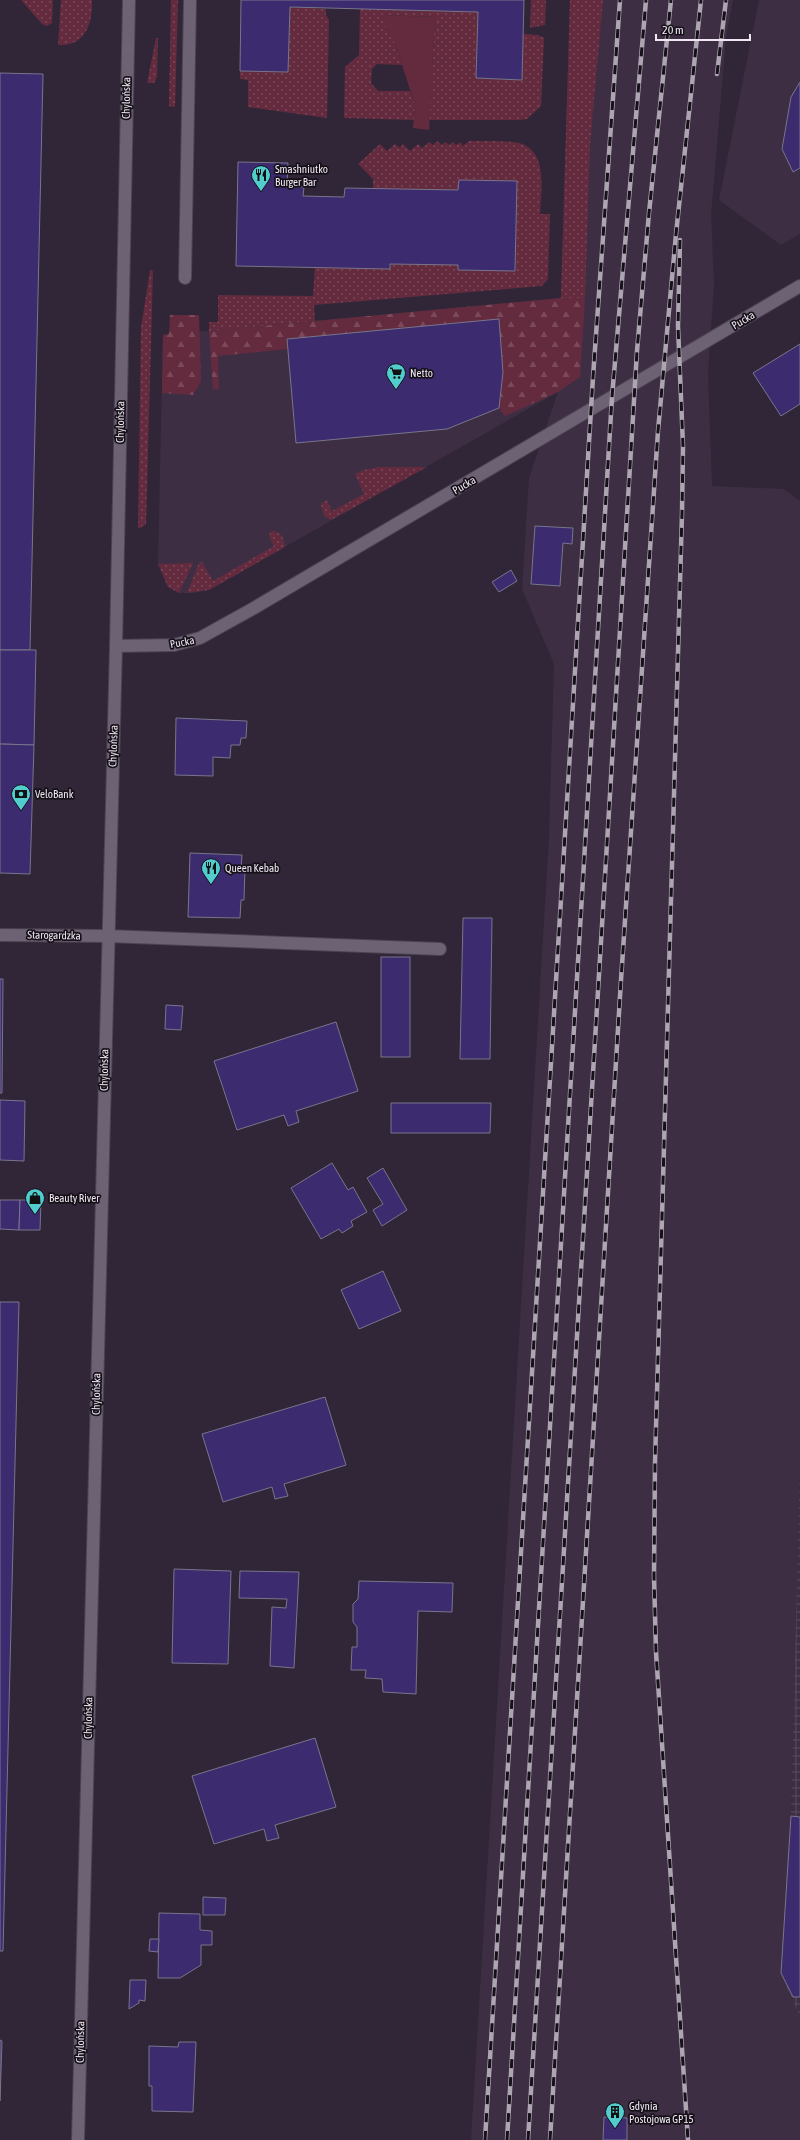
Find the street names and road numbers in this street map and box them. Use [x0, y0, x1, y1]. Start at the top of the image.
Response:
street label: Chylońska [120, 77, 132, 119]
street label: Pucka [729, 308, 757, 332]
street label: Chylońska [114, 401, 126, 443]
street label: Pucka [450, 474, 478, 496]
street label: Pucka [169, 634, 195, 650]
street label: Chylońska [106, 725, 120, 767]
street label: Starogardzka [27, 929, 81, 941]
street label: Chylońska [98, 1049, 110, 1091]
street label: Chylońska [90, 1373, 102, 1415]
street label: Chylońska [82, 1697, 94, 1739]
street label: Chylońska [74, 2021, 86, 2063]

